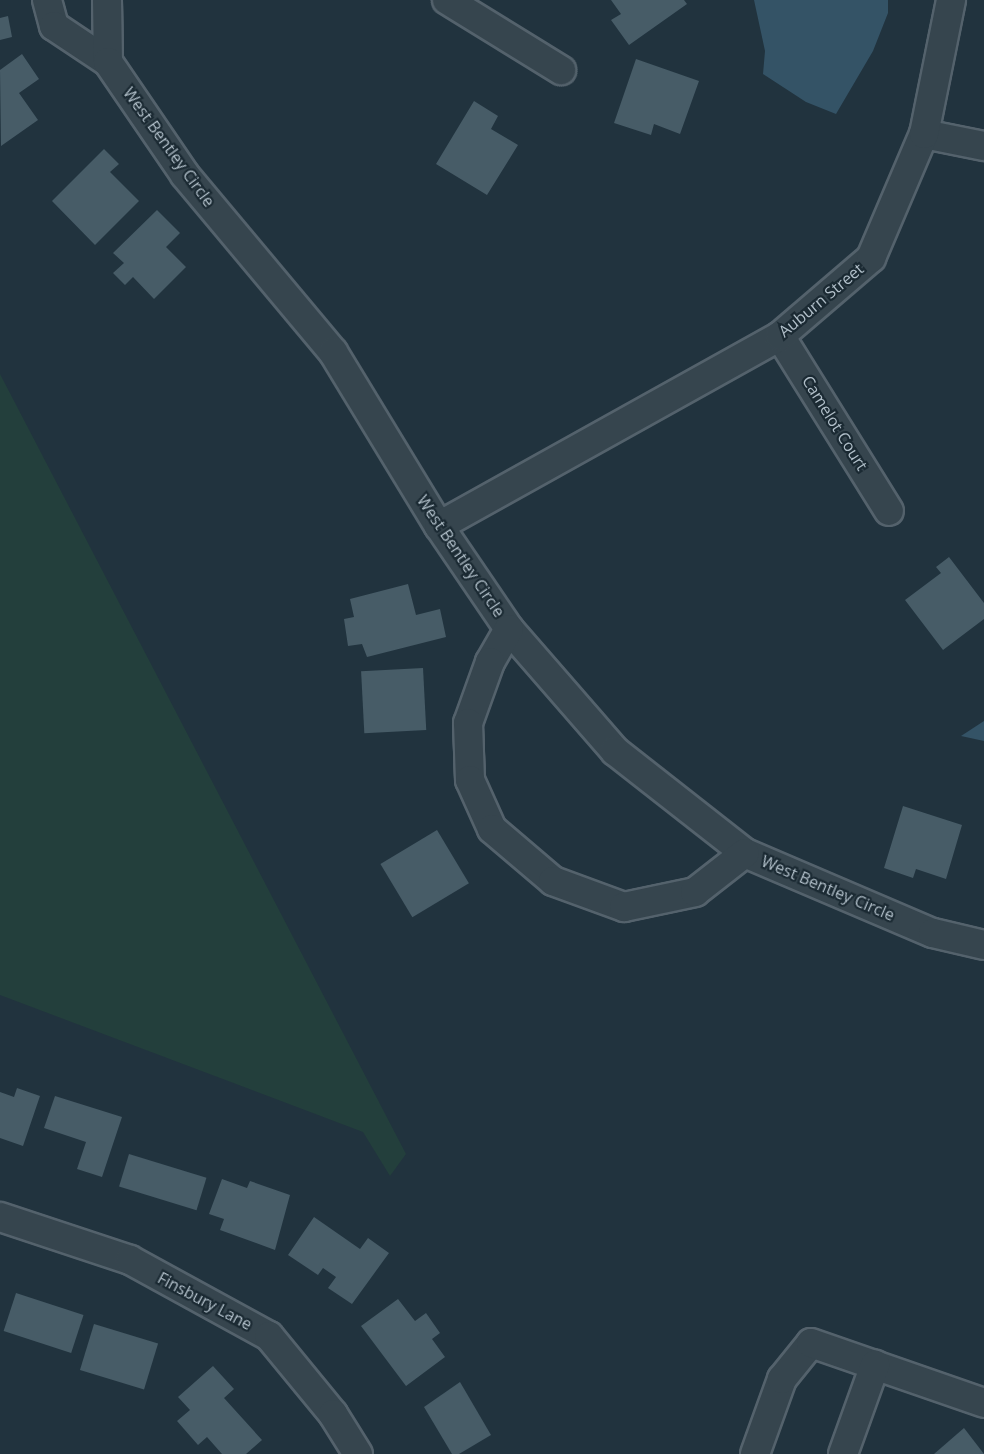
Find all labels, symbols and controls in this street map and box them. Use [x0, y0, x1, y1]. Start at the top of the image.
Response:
street label: West Bentley Circle [119, 84, 219, 210]
street label: Auburn Street [775, 259, 867, 341]
street label: Camelot Court [798, 372, 872, 474]
street label: West Bentley Circle [413, 492, 509, 620]
street label: West Bentley Circle [759, 851, 897, 925]
street label: Finsbury Lane [155, 1268, 255, 1334]

